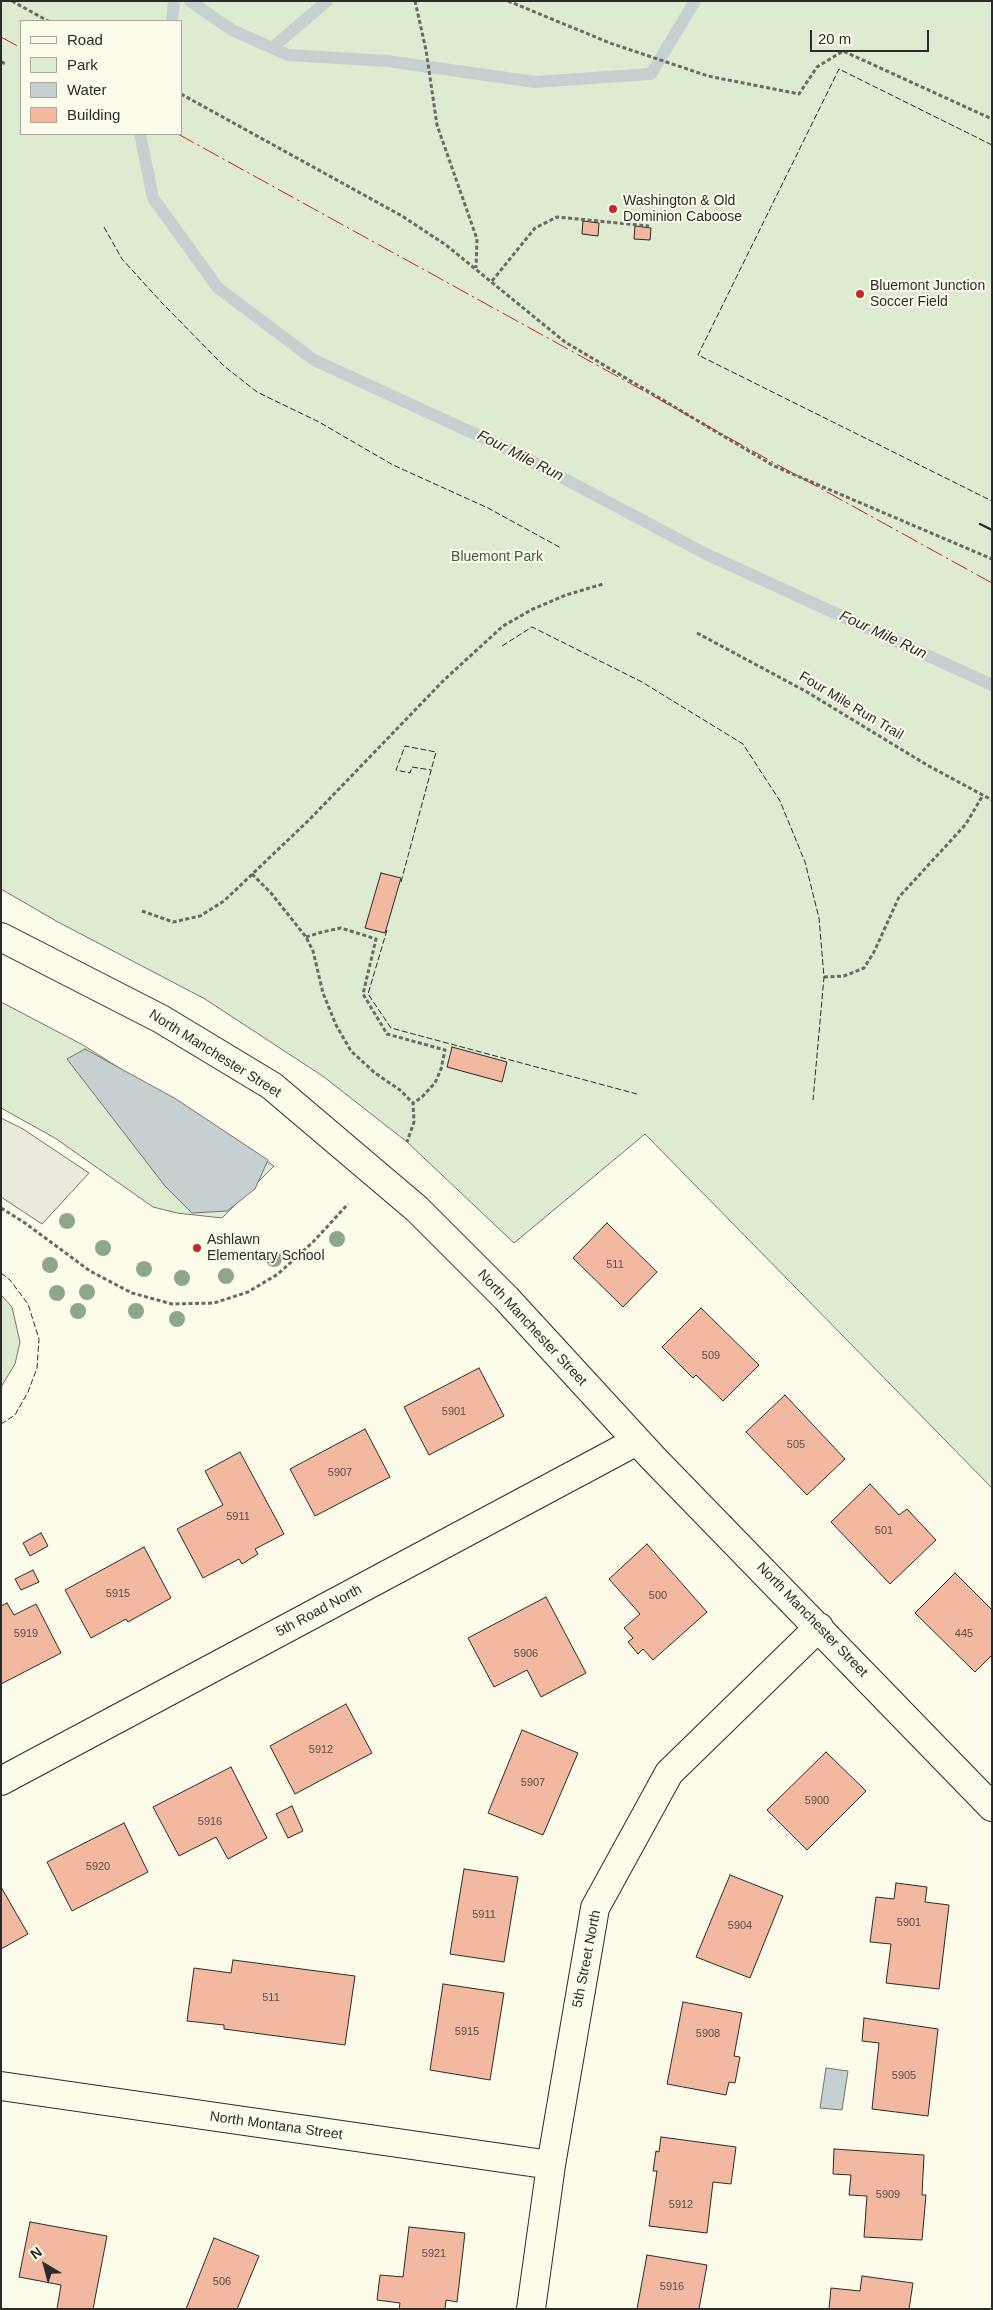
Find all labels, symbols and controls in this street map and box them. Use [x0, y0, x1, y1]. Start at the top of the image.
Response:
legend [20, 20, 182, 135]
scale bar [813, 20, 932, 52]
text: 20 m [818, 30, 851, 47]
text: Road [67, 31, 103, 48]
text: Park [67, 56, 98, 73]
text: Water [67, 81, 106, 98]
text: Building [67, 106, 120, 123]
place label: Washington & Old Dominion Caboose [623, 193, 742, 226]
marker: Washington & Old Dominion Caboose [607, 203, 619, 215]
place label: Bluemont Junction Soccer Field [870, 278, 985, 310]
marker: Bluemont Junction Soccer Field [854, 288, 866, 300]
water label: Four Mile Run [474, 427, 566, 485]
park label: Bluemont Park [451, 549, 543, 565]
water label: Four Mile Run [837, 607, 929, 663]
street label: Four Mile Run Trail [796, 668, 906, 744]
street label: North Manchester Street [146, 1006, 284, 1102]
place label: Ashlawn Elementary School [207, 1232, 325, 1264]
marker: Ashlawn Elementary School [191, 1242, 203, 1254]
house number: 511 [606, 1258, 624, 1272]
street label: North Manchester Street [474, 1267, 590, 1389]
house number: 509 [702, 1349, 720, 1363]
house number: 5901 [442, 1405, 466, 1419]
house number: 505 [787, 1438, 805, 1452]
house number: 5907 [328, 1466, 352, 1480]
house number: 5911 [226, 1510, 250, 1524]
house number: 501 [875, 1524, 893, 1538]
street label: North Manchester Street [753, 1559, 871, 1681]
street label: 5th Road North [273, 1581, 365, 1641]
house number: 5915 [106, 1587, 130, 1601]
house number: 500 [649, 1589, 667, 1603]
house number: 5919 [14, 1627, 38, 1641]
house number: 445 [955, 1627, 973, 1641]
house number: 5906 [514, 1647, 538, 1661]
house number: 5912 [309, 1743, 333, 1757]
house number: 5907 [521, 1776, 545, 1790]
house number: 5900 [805, 1794, 829, 1808]
house number: 5916 [198, 1815, 222, 1829]
house number: 5920 [86, 1860, 110, 1874]
house number: 5911 [472, 1908, 496, 1922]
street label: 5th Street North [569, 1909, 605, 2009]
house number: 5901 [897, 1916, 921, 1930]
house number: 5904 [728, 1919, 752, 1933]
house number: 511 [262, 1991, 280, 2005]
house number: 5915 [455, 2025, 479, 2039]
house number: 5908 [696, 2027, 720, 2041]
house number: 5905 [892, 2069, 916, 2083]
street label: North Montana Street [209, 2108, 343, 2144]
house number: 5909 [876, 2188, 900, 2202]
house number: 5912 [669, 2198, 693, 2212]
north arrow [20, 2240, 70, 2290]
text: N [27, 2244, 45, 2262]
house number: 5921 [422, 2247, 446, 2261]
house number: 506 [213, 2275, 231, 2289]
house number: 5916 [660, 2280, 684, 2294]

